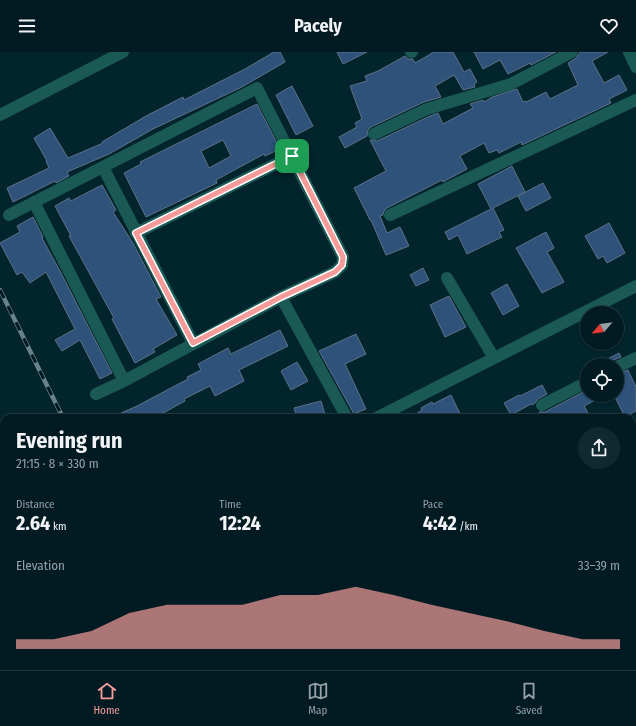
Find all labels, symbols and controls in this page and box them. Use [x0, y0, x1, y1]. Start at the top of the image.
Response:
icon: menu [16, 15, 38, 37]
text: Pacely [294, 15, 342, 37]
icon: heart [598, 15, 620, 37]
pin [275, 139, 309, 173]
icon: arrive [281, 145, 303, 167]
north arrow [580, 306, 624, 350]
map controls [580, 306, 624, 402]
button: locate [580, 358, 624, 402]
text: Evening run [16, 427, 123, 454]
button: share [578, 427, 620, 469]
text: 21:15 · 8 × 330 m [16, 456, 99, 471]
text: Distance [16, 498, 55, 511]
text: Time [219, 498, 241, 511]
text: Pace [423, 498, 443, 511]
text: 2.64 [16, 511, 50, 535]
text: 12:24 [219, 511, 261, 535]
text: 4:42 [423, 511, 457, 535]
text: km [50, 520, 67, 533]
text: /km [457, 520, 478, 533]
text: Elevation [16, 558, 65, 573]
text: 33–39 m [578, 558, 620, 573]
tab: Home [93, 680, 120, 717]
tab: Map [307, 680, 329, 717]
tab: Saved [516, 680, 543, 717]

